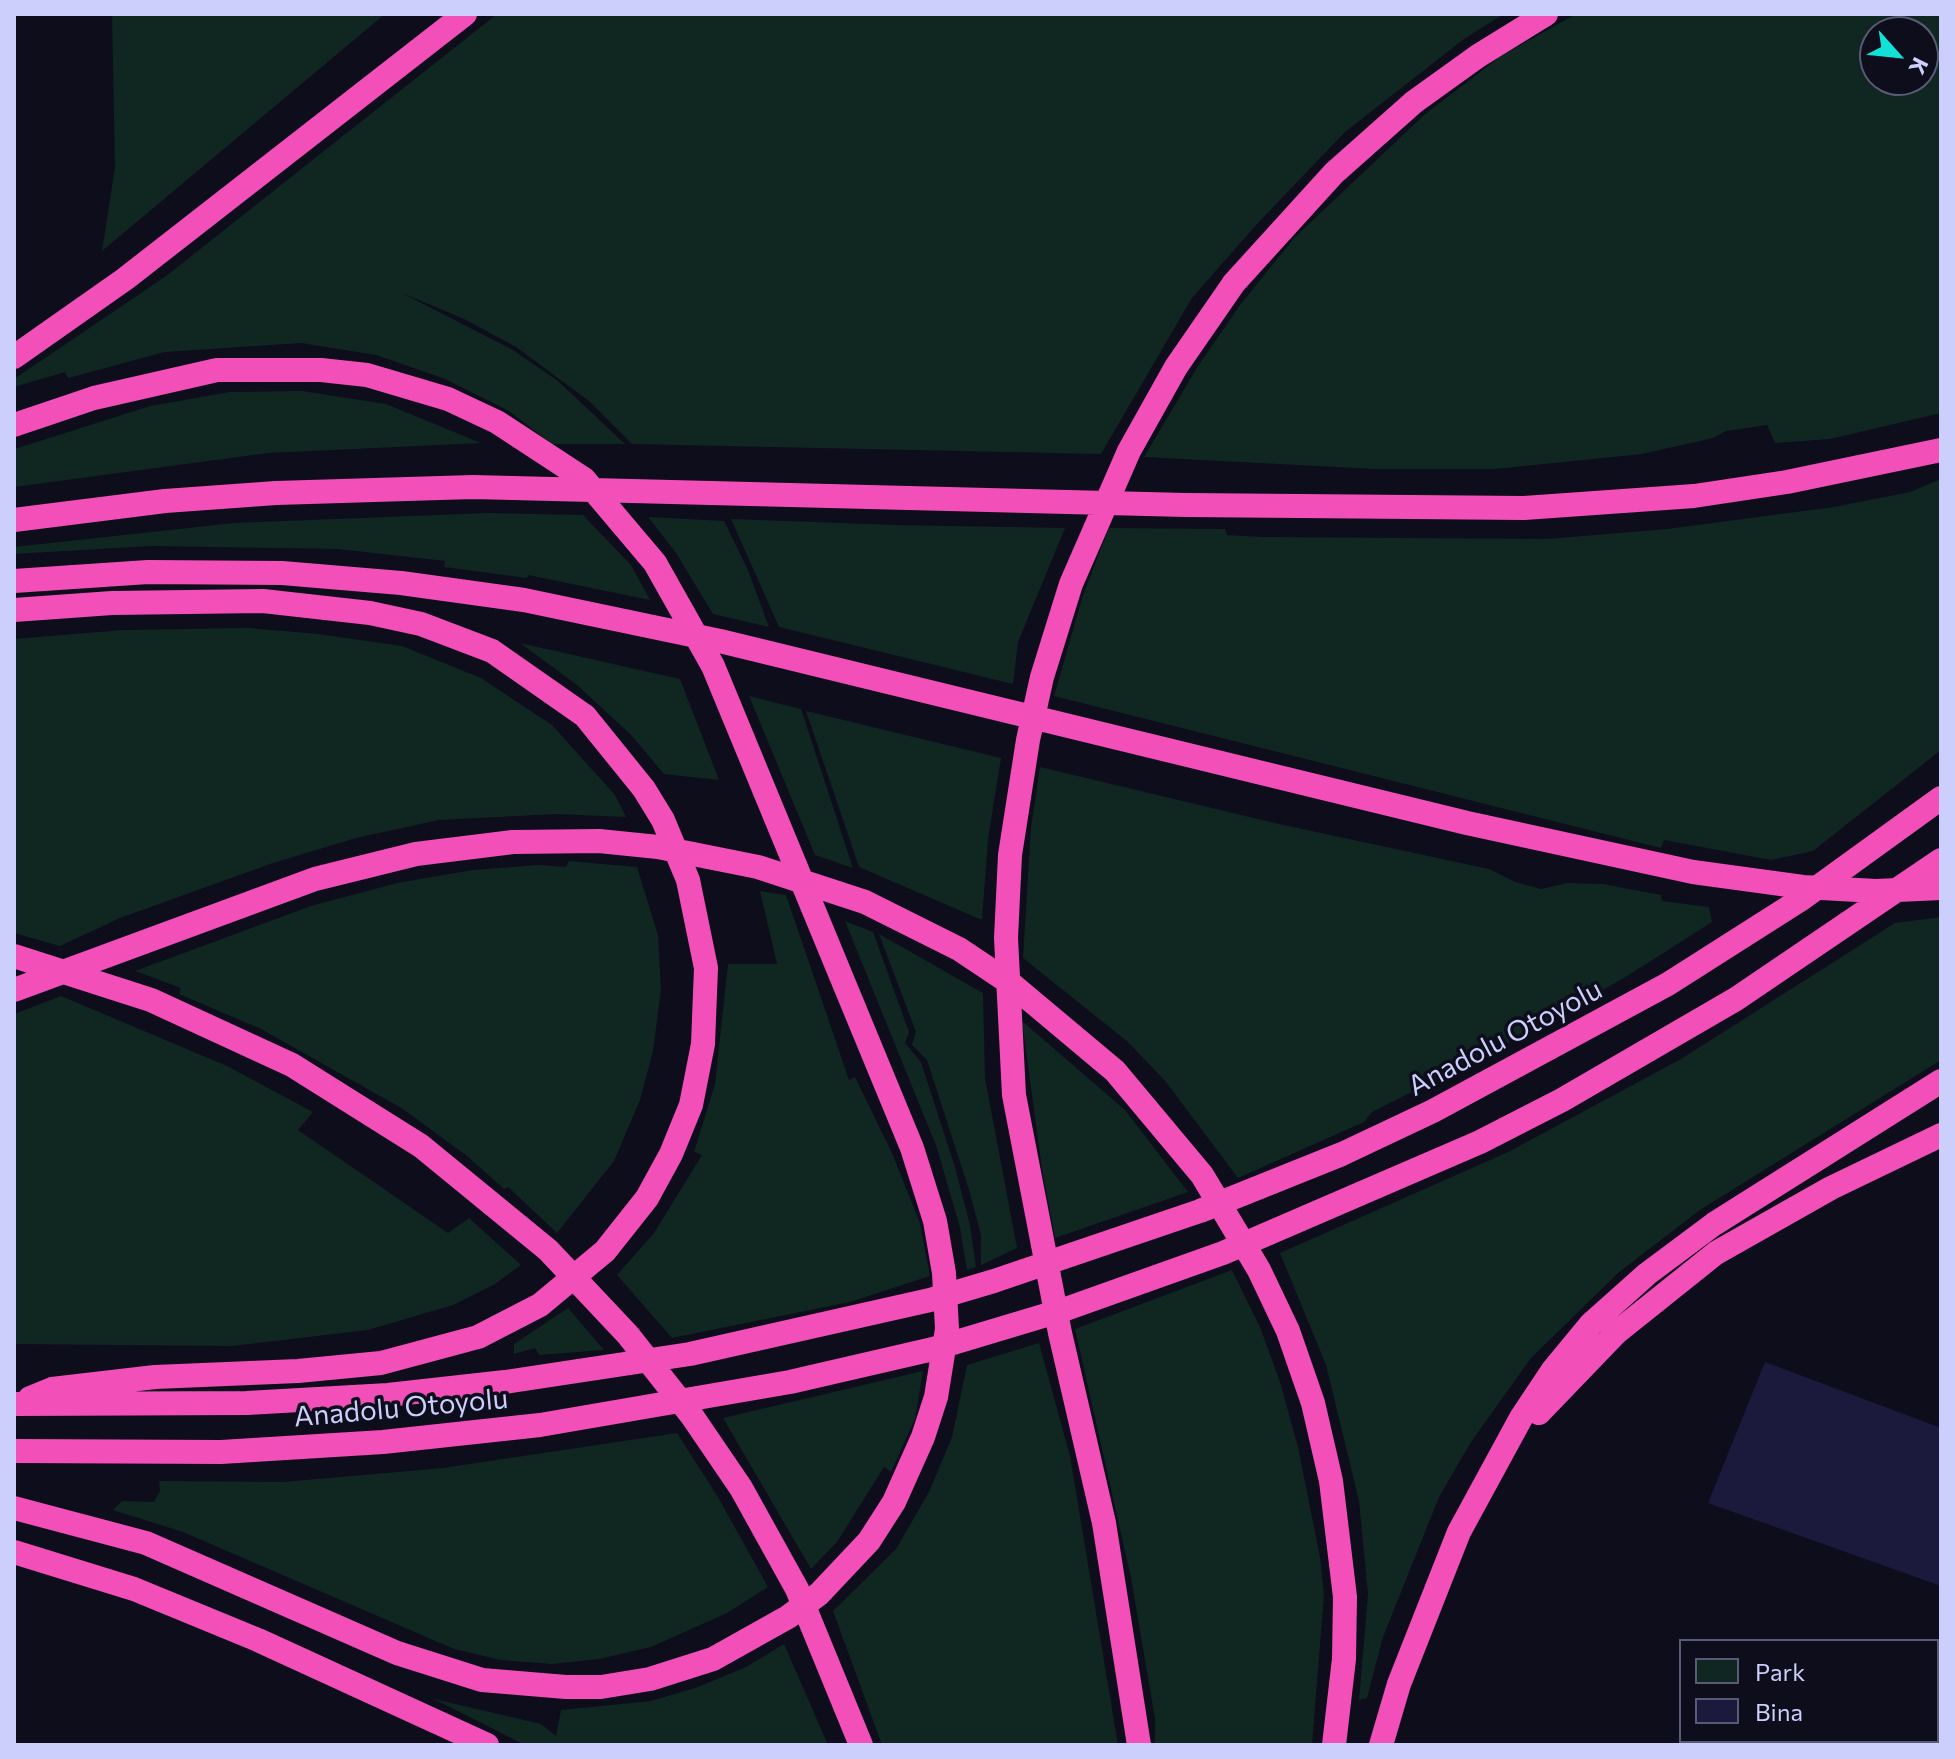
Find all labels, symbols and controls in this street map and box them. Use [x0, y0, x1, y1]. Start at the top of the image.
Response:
north arrow [1859, 16, 1939, 96]
text: K [1904, 53, 1935, 79]
street label: Anadolu Otoyolu [1402, 973, 1608, 1103]
street label: Anadolu Otoyolu [293, 1382, 509, 1434]
legend [1679, 1639, 1939, 1743]
text: Park [1755, 1657, 1805, 1686]
text: Bina [1755, 1697, 1803, 1726]

